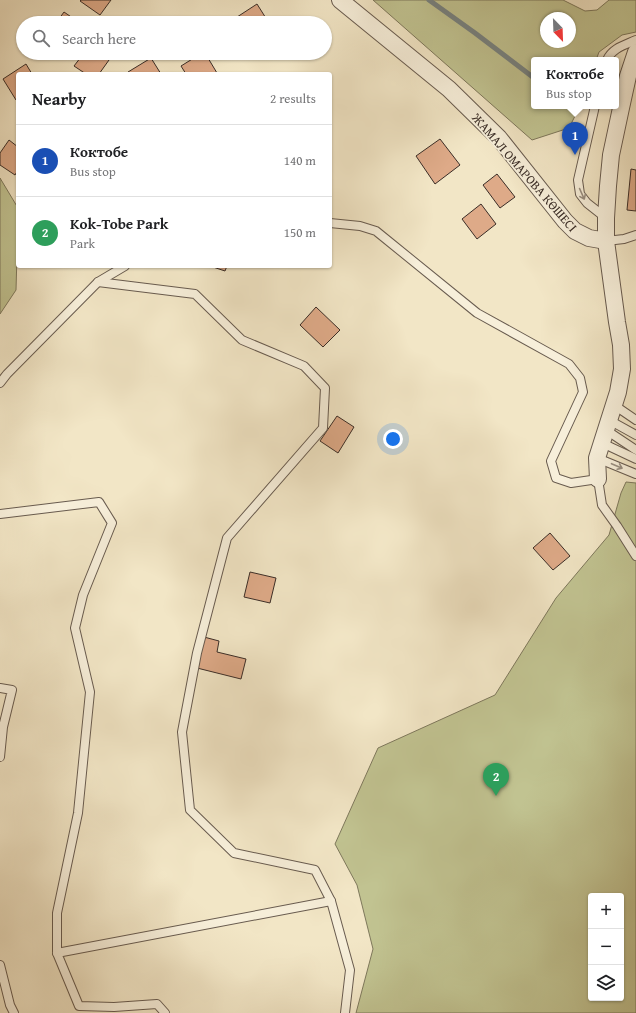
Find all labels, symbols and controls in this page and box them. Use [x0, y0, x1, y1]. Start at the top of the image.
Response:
north arrow [540, 12, 576, 48]
search box [16, 16, 332, 60]
icon: search [30, 27, 52, 49]
text: Search here [62, 28, 136, 49]
popup [531, 57, 619, 109]
text: Коктобе [546, 63, 604, 84]
text: Bus stop [546, 84, 592, 103]
text: Nearby [32, 86, 86, 111]
text: 2 results [270, 89, 316, 108]
street label: ЖАМАЛ ОМАРОВА КӨШЕСІ [467, 108, 582, 236]
pin: 1 [562, 122, 588, 155]
text: Коктобе [70, 141, 128, 162]
text: 1 [42, 151, 48, 170]
text: 140 m [284, 151, 316, 170]
text: Bus stop [70, 162, 116, 181]
one-way arrow [579, 188, 586, 200]
text: Kok-Tobe Park [70, 213, 168, 234]
text: 2 [42, 223, 48, 242]
text: 150 m [284, 223, 316, 242]
text: Park [70, 234, 95, 253]
your location [383, 429, 403, 449]
one-way arrow [610, 462, 622, 470]
pin: 2 [483, 763, 509, 796]
map controls [588, 893, 624, 1001]
button: + [588, 893, 624, 929]
button: − [588, 929, 624, 965]
button: layers [588, 965, 624, 1001]

